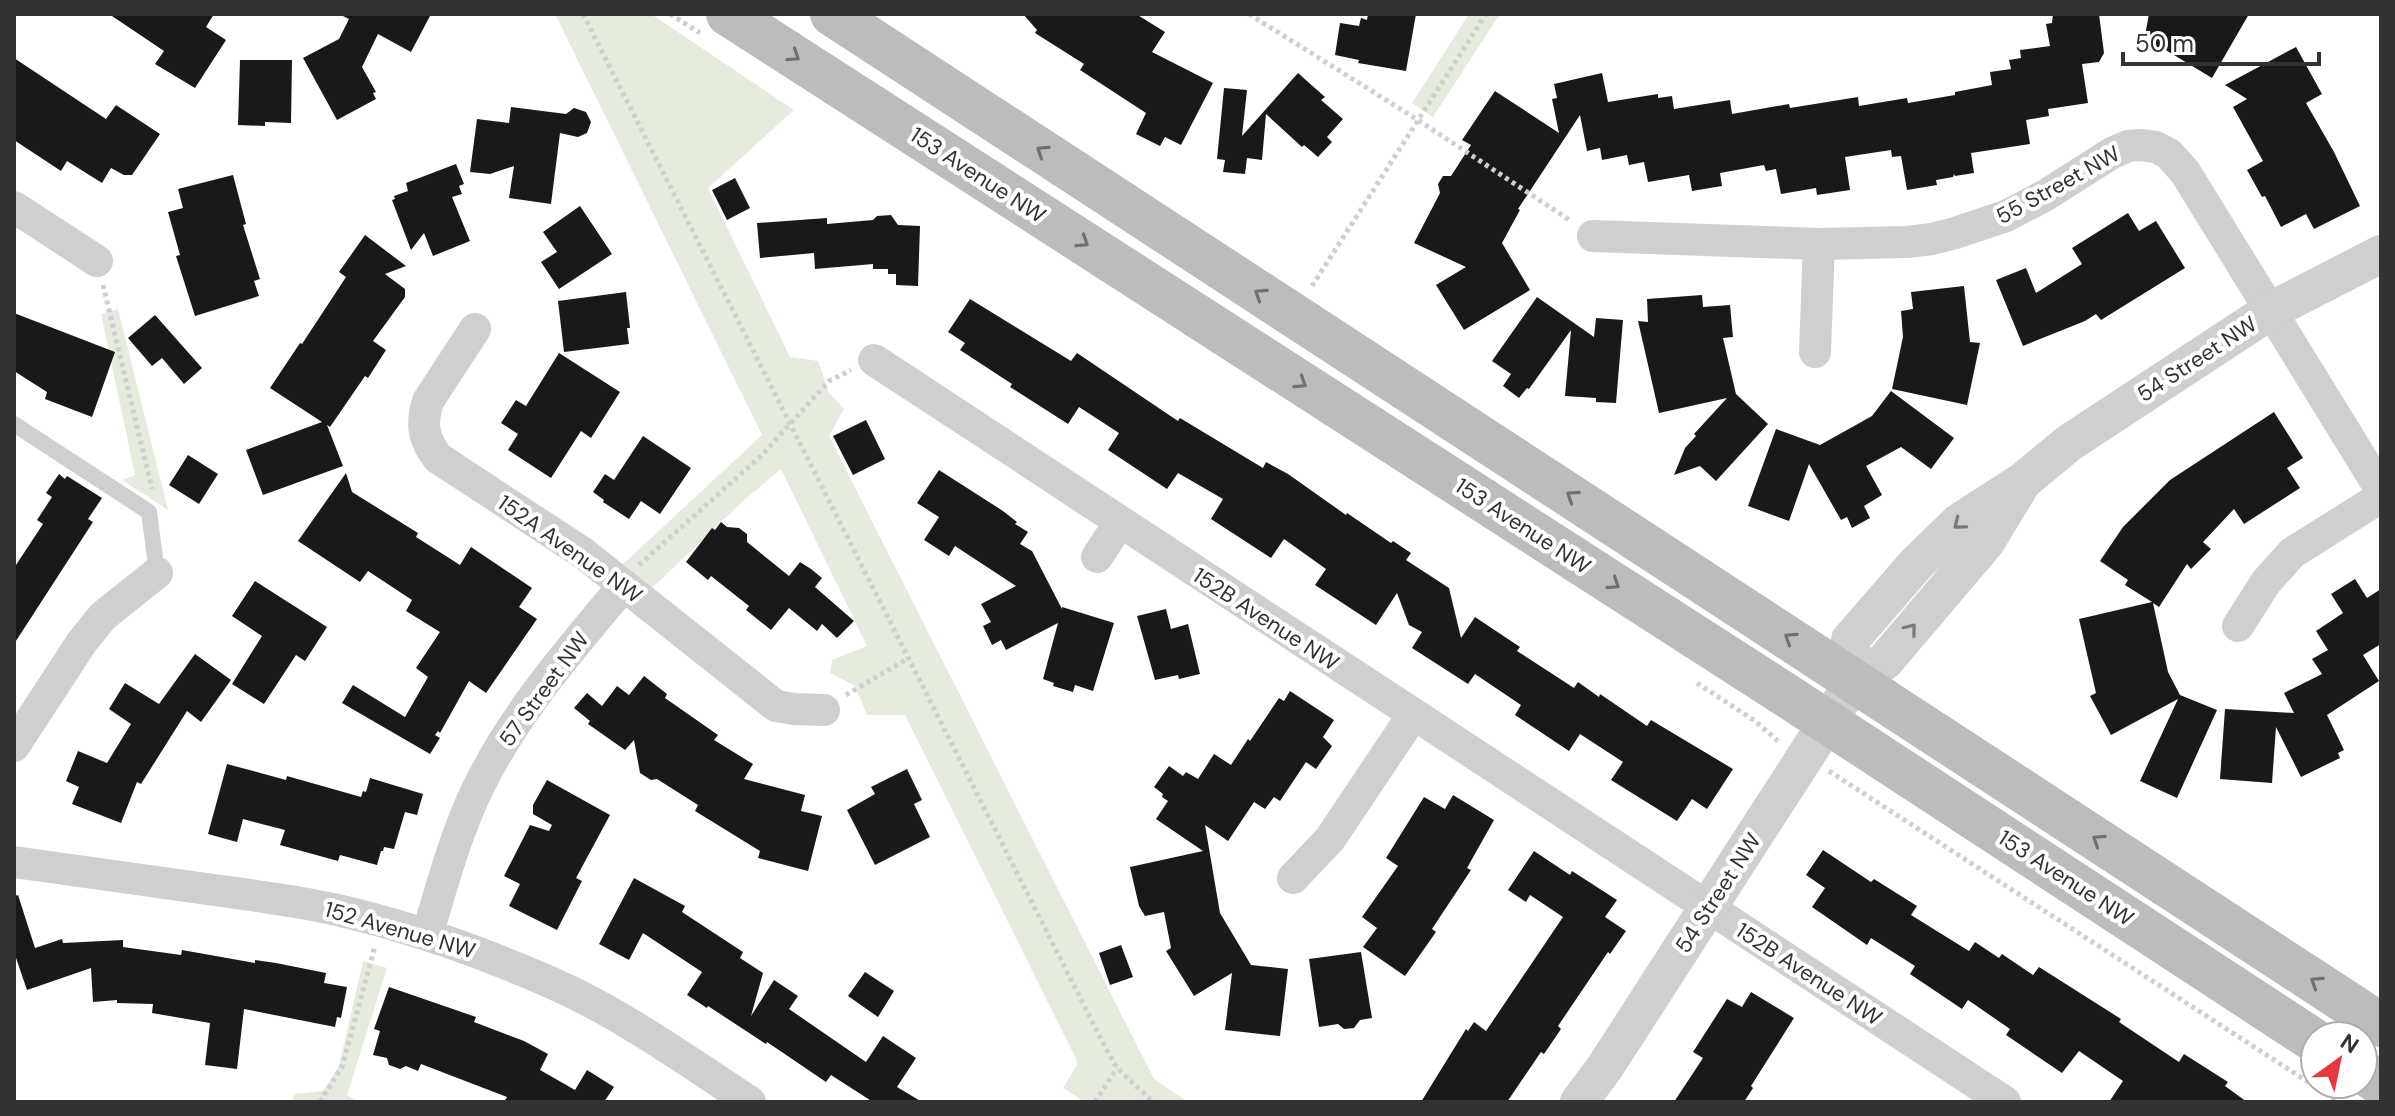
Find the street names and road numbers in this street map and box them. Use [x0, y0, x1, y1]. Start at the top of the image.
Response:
street label: 153 Avenue NW [905, 120, 1051, 230]
street label: 55 Street NW [1991, 139, 2125, 231]
street label: 54 Street NW [2132, 309, 2262, 409]
street label: 153 Avenue NW [1450, 471, 1596, 581]
street label: 152A Avenue NW [492, 488, 648, 610]
street label: 152B Avenue NW [1187, 561, 1345, 677]
street label: 57 Street NW [492, 626, 596, 752]
street label: 153 Avenue NW [1993, 823, 2139, 933]
street label: 54 Street NW [1668, 828, 1768, 958]
street label: 152 Avenue NW [321, 895, 479, 965]
street label: 152B Avenue NW [1730, 916, 1888, 1032]

